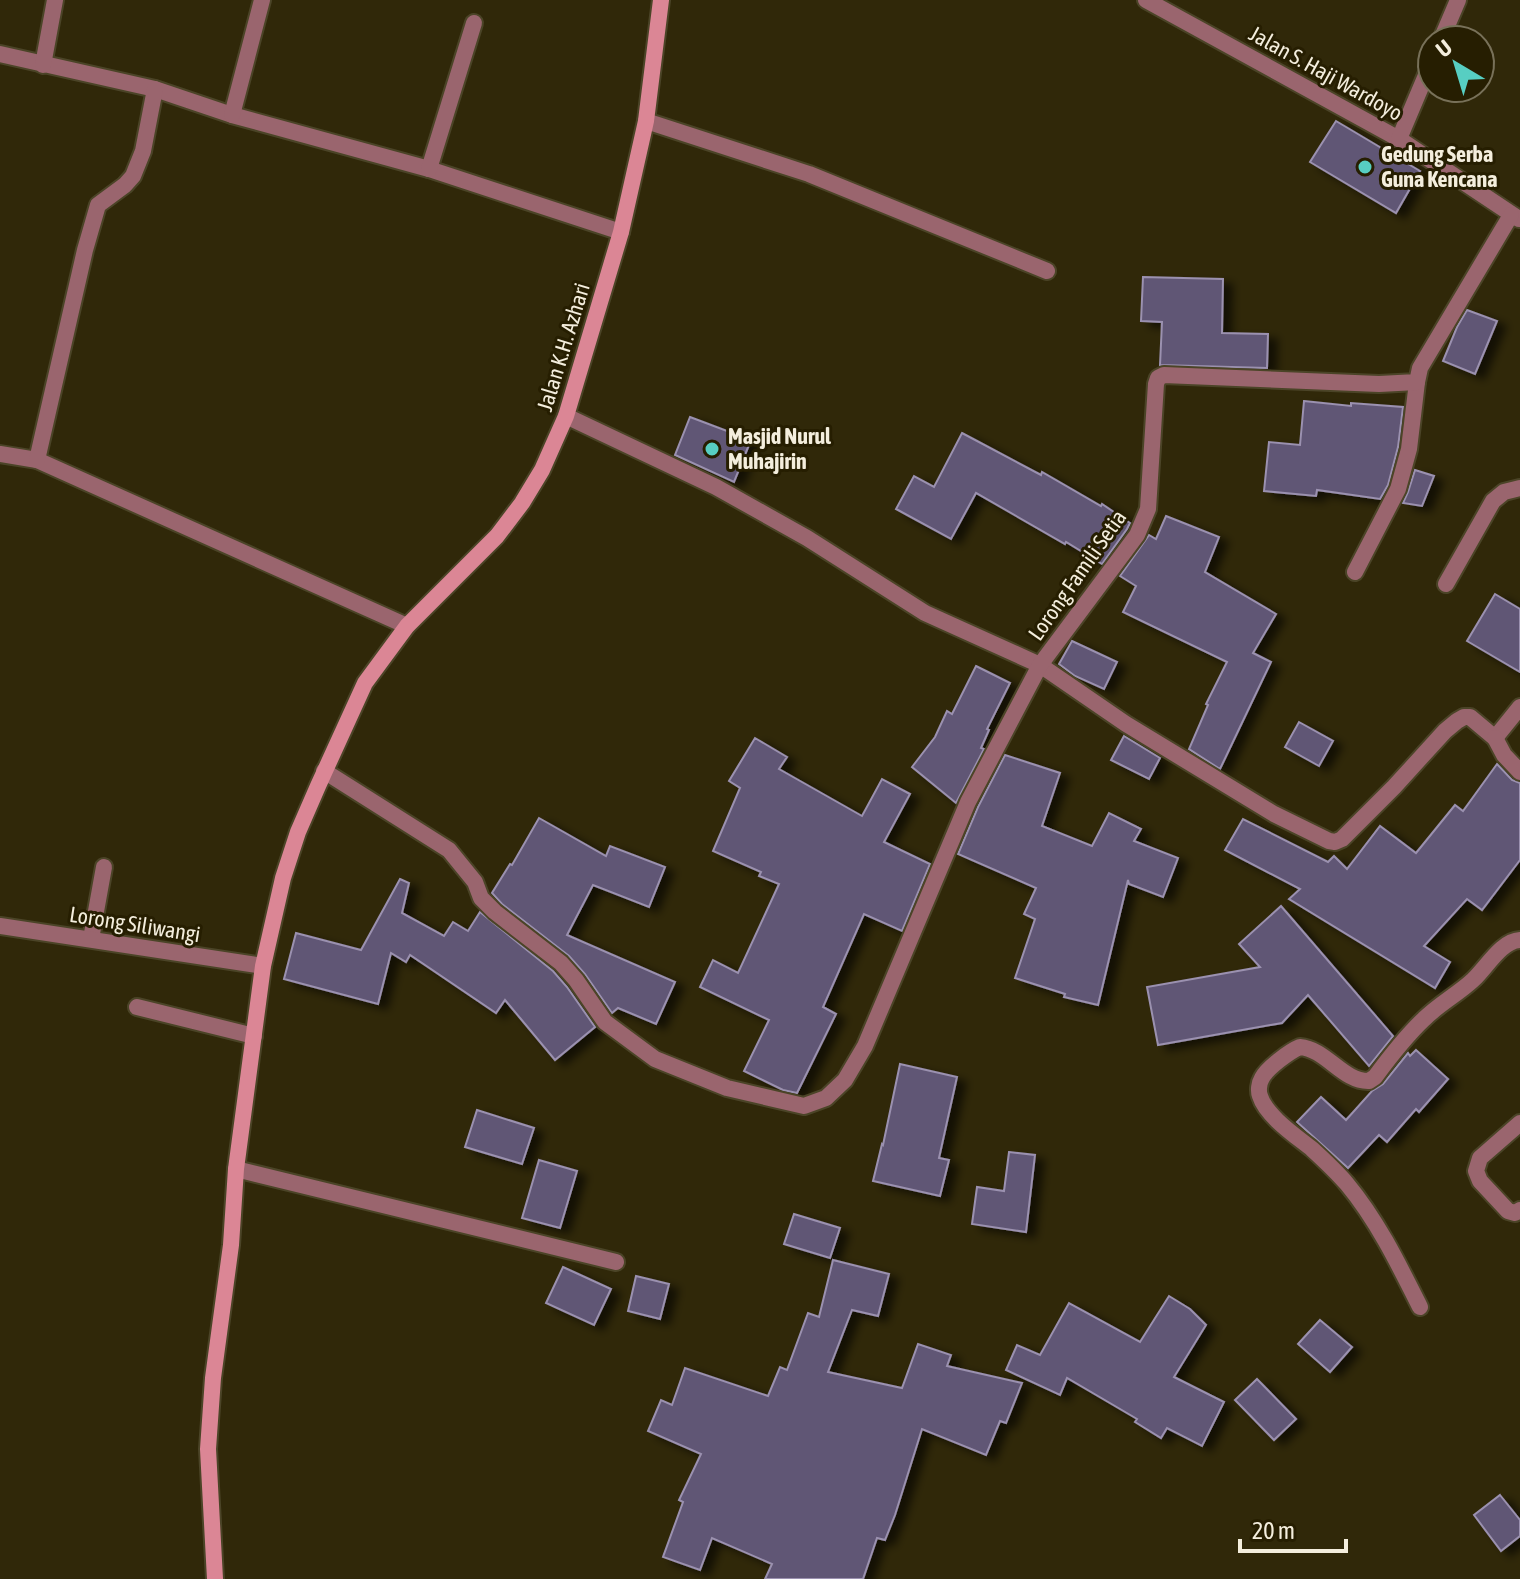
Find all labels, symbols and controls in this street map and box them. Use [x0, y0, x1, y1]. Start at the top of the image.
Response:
street label: Jalan S. Haji Wardoyo [1245, 20, 1407, 126]
north arrow [1416, 24, 1496, 104]
text: U [1431, 34, 1457, 62]
place label: Gedung Serba Guna Kencana [1381, 141, 1497, 192]
marker: Gedung Serba Guna Kencana [1356, 158, 1374, 176]
street label: Jalan K.H. Azhari [531, 280, 595, 414]
place label: Masjid Nurul Muhajirin [728, 423, 832, 474]
marker: Masjid Nurul Muhajirin [703, 440, 721, 458]
street label: Lorong Famili Setia [1022, 505, 1132, 645]
street label: Lorong Siliwangi [68, 901, 202, 947]
scale bar [1240, 1503, 1346, 1553]
text: 20 m [1252, 1517, 1295, 1544]

